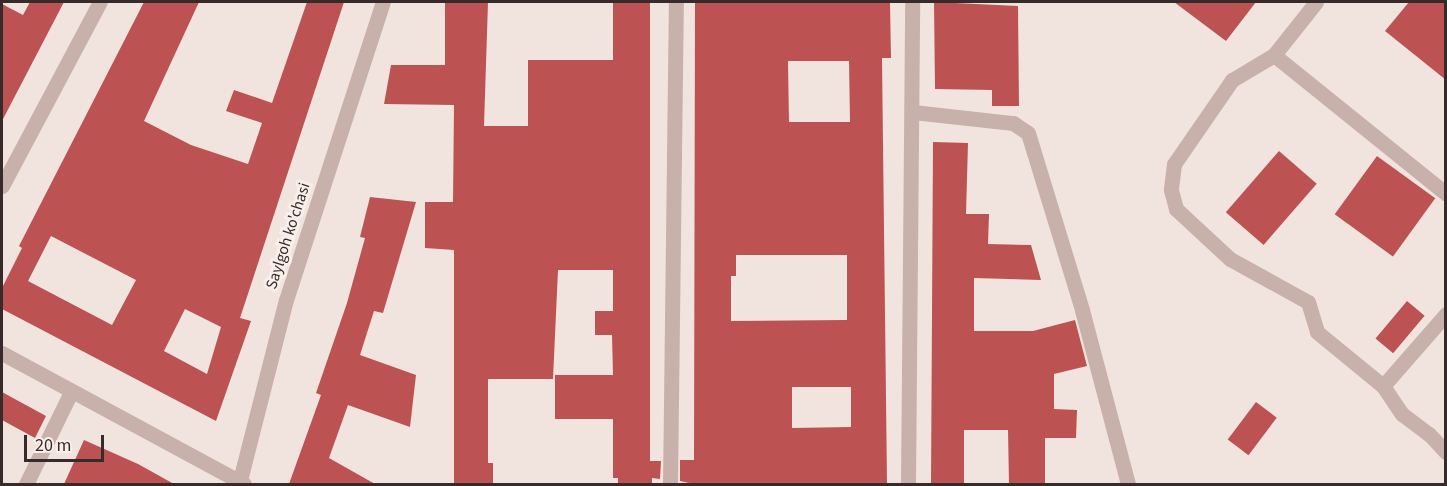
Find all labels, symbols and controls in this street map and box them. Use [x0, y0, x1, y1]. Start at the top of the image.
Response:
street label: Saylgoh ko'chasi [262, 180, 314, 292]
scale bar [27, 423, 106, 461]
text: 20 m [35, 433, 71, 458]

